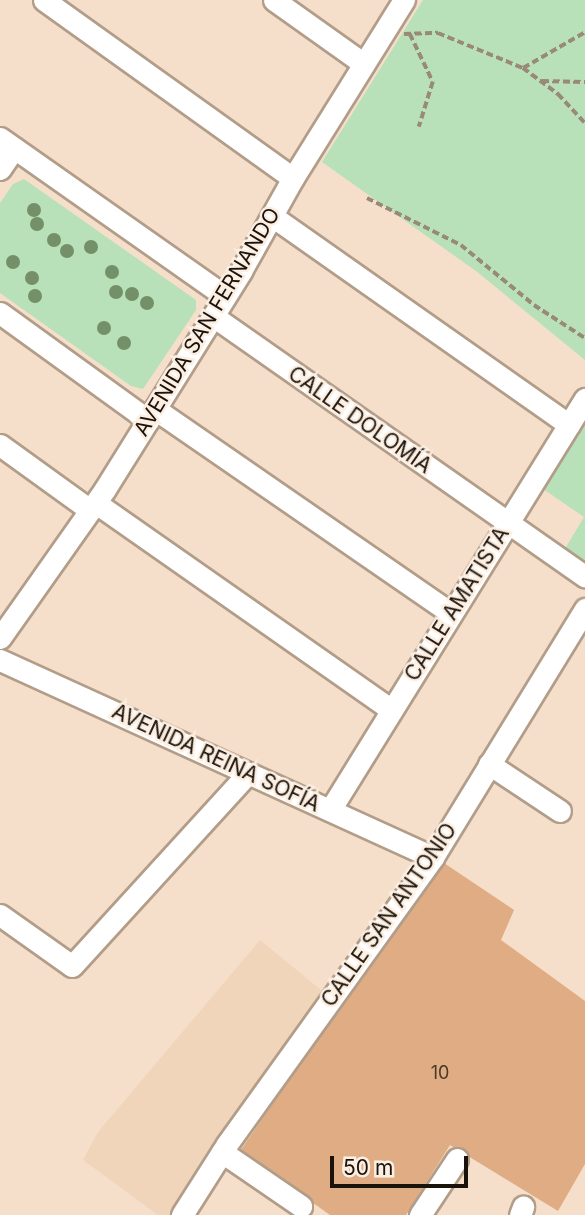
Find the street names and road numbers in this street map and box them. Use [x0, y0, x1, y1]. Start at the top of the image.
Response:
street label: AVENIDA SAN FERNANDO [129, 203, 285, 441]
street label: CALLE DOLOMÍA [283, 361, 437, 479]
street label: CALLE AMATISTA [399, 522, 515, 686]
street label: AVENIDA REINA SOFÍA [108, 699, 324, 817]
street label: CALLE SAN ANTONIO [316, 818, 462, 1012]

